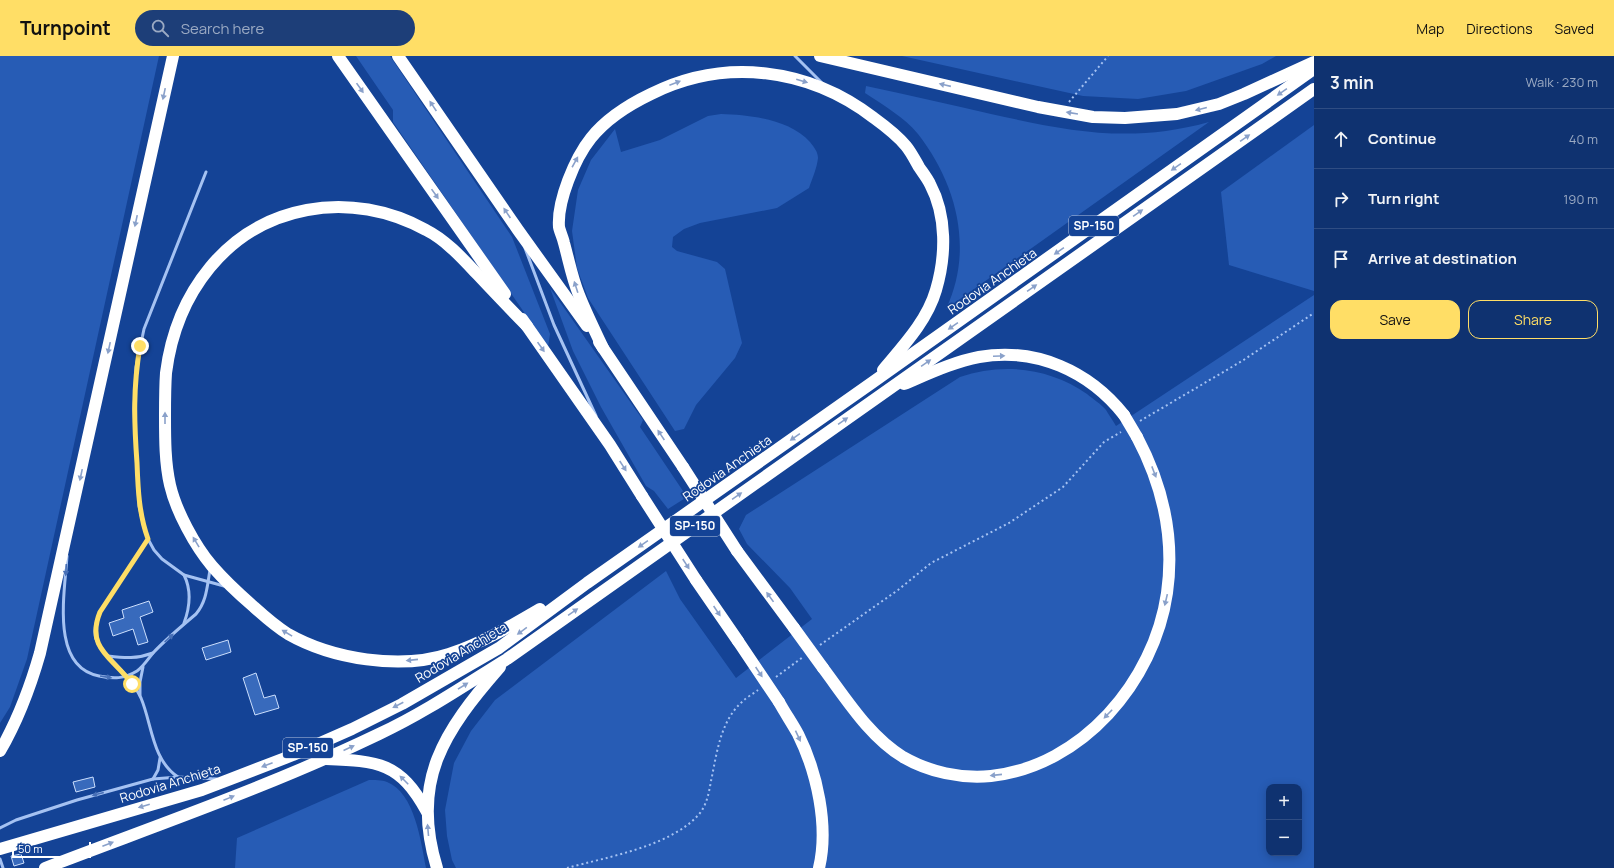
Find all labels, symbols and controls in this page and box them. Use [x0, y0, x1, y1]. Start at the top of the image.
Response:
search box [135, 10, 415, 46]
text: Turnpoint [20, 15, 111, 41]
icon: search [149, 17, 171, 39]
text: Search here [181, 18, 264, 39]
text: Map [1416, 19, 1444, 38]
text: Directions [1466, 19, 1533, 38]
text: Saved [1555, 19, 1594, 38]
text: 3 min [1330, 71, 1374, 94]
text: Walk · 230 m [1525, 73, 1598, 91]
one-way arrow [797, 78, 809, 84]
one-way arrow [669, 80, 681, 86]
one-way arrow [939, 82, 951, 88]
one-way arrow [356, 83, 364, 93]
one-way arrow [1277, 87, 1288, 96]
one-way arrow [161, 88, 167, 100]
one-way arrow [429, 101, 437, 111]
one-way arrow [1194, 106, 1206, 112]
one-way arrow [1066, 110, 1078, 116]
icon: ahead [1330, 128, 1352, 150]
text: Continue [1368, 128, 1436, 149]
text: 40 m [1569, 130, 1598, 148]
one-way arrow [1239, 134, 1250, 142]
one-way arrow [572, 156, 579, 168]
one-way arrow [1171, 163, 1182, 171]
icon: right [1330, 188, 1352, 210]
text: Turn right [1368, 188, 1439, 209]
one-way arrow [431, 189, 439, 200]
text: 190 m [1563, 190, 1598, 208]
one-way arrow [503, 208, 511, 219]
one-way arrow [1133, 209, 1144, 217]
one-way arrow [133, 215, 139, 227]
road number: SP-150 [1069, 216, 1119, 236]
street label: Rodovia Anchieta [944, 244, 1040, 318]
one-way arrow [1054, 247, 1064, 255]
icon: arrive [1330, 248, 1352, 270]
text: Arrive at destination [1368, 248, 1517, 269]
one-way arrow [573, 281, 579, 293]
one-way arrow [1027, 284, 1037, 292]
button: Save [1330, 300, 1460, 339]
button: Share [1468, 300, 1598, 339]
one-way arrow [948, 322, 958, 330]
route end [131, 337, 149, 355]
one-way arrow [105, 342, 111, 354]
one-way arrow [537, 342, 545, 352]
one-way arrow [993, 352, 1005, 359]
one-way arrow [921, 359, 931, 367]
one-way arrow [162, 411, 168, 424]
one-way arrow [838, 417, 848, 425]
one-way arrow [657, 429, 665, 440]
street label: Rodovia Anchieta [679, 431, 775, 505]
one-way arrow [790, 433, 801, 441]
one-way arrow [619, 461, 627, 471]
one-way arrow [1152, 467, 1158, 479]
one-way arrow [77, 469, 83, 481]
one-way arrow [731, 492, 742, 500]
road number: SP-150 [670, 516, 720, 536]
one-way arrow [192, 536, 199, 548]
one-way arrow [638, 540, 648, 548]
one-way arrow [682, 559, 690, 569]
one-way arrow [63, 564, 70, 576]
one-way arrow [766, 591, 775, 602]
one-way arrow [1162, 594, 1168, 606]
one-way arrow [713, 606, 721, 616]
one-way arrow [568, 608, 579, 616]
street label: Rodovia Anchieta [412, 617, 510, 687]
one-way arrow [516, 627, 527, 635]
one-way arrow [281, 629, 293, 636]
one-way arrow [165, 634, 174, 643]
one-way arrow [406, 657, 418, 663]
one-way arrow [755, 666, 763, 677]
one-way arrow [100, 674, 112, 680]
route start [123, 675, 141, 693]
one-way arrow [457, 682, 469, 689]
one-way arrow [393, 702, 404, 709]
one-way arrow [1104, 710, 1113, 719]
one-way arrow [795, 730, 801, 742]
road number: SP-150 [283, 738, 333, 758]
one-way arrow [343, 744, 355, 751]
street label: Rodovia Anchieta [117, 759, 223, 807]
one-way arrow [261, 762, 273, 768]
one-way arrow [990, 772, 1002, 779]
one-way arrow [399, 775, 409, 785]
map controls [1266, 784, 1302, 856]
button: + [1266, 784, 1302, 820]
one-way arrow [92, 791, 104, 797]
one-way arrow [224, 794, 236, 800]
one-way arrow [138, 804, 151, 810]
button: − [1266, 820, 1302, 856]
one-way arrow [425, 824, 432, 836]
scale bar [12, 840, 91, 859]
text: 50 m [18, 841, 43, 856]
one-way arrow [102, 841, 114, 847]

